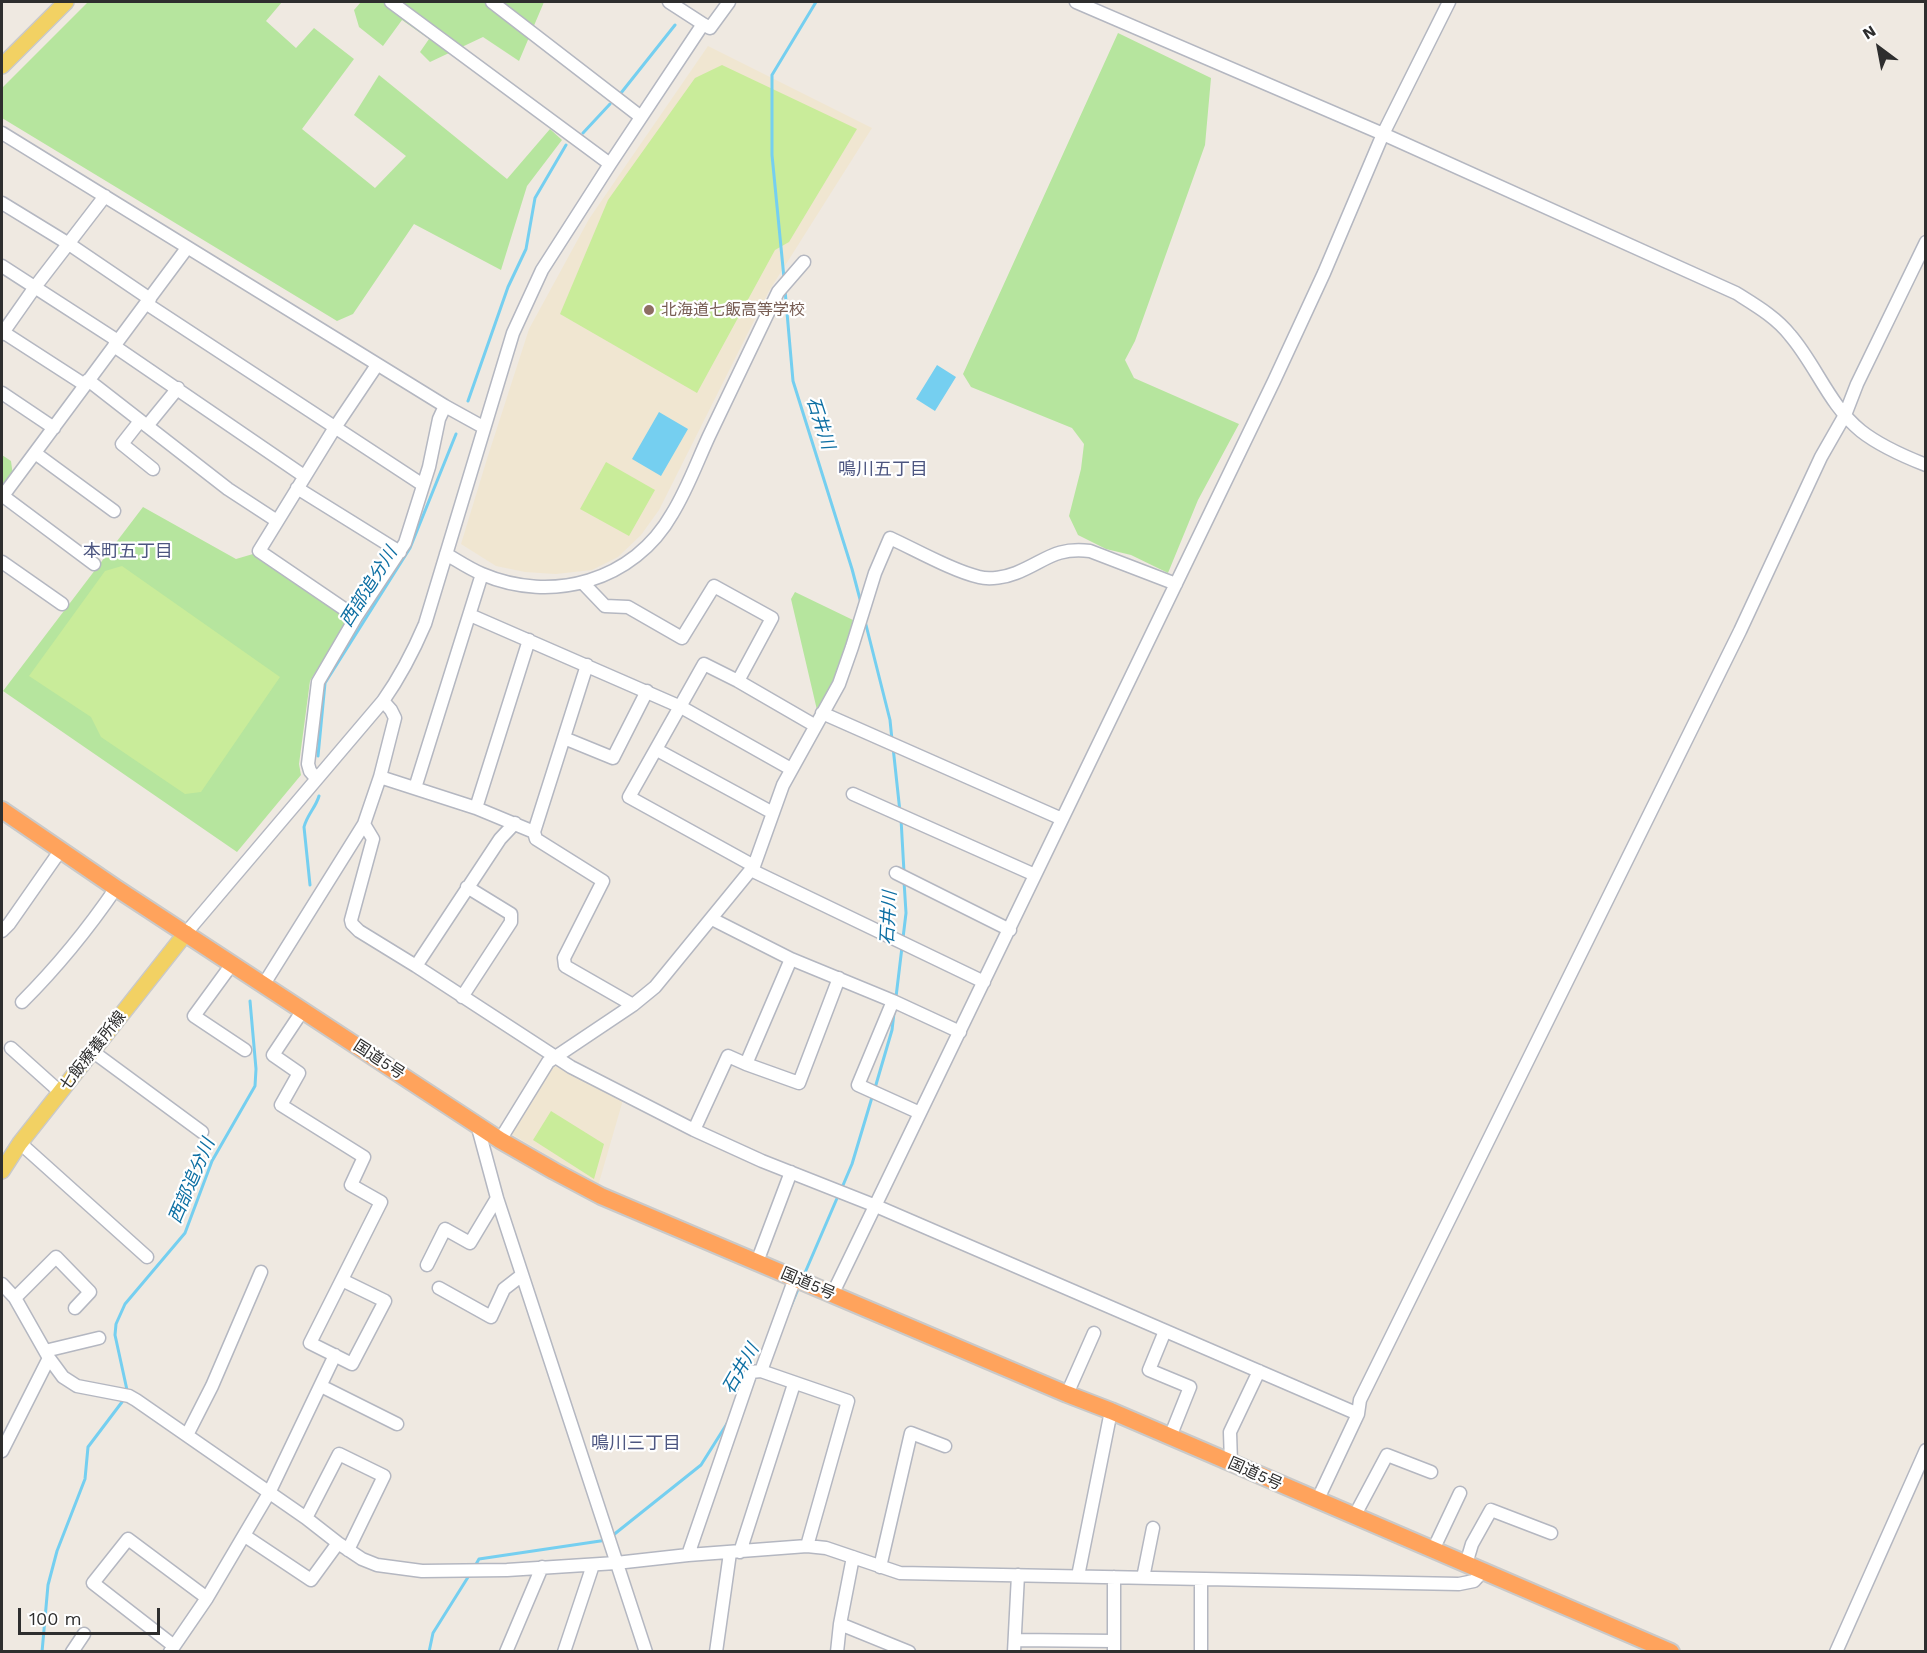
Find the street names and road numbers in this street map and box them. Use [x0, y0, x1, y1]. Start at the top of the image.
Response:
street label: 七飯療養所線 [56, 1007, 130, 1095]
street label: 国道5号 [350, 1036, 408, 1084]
street label: 国道5号 [778, 1264, 838, 1304]
street label: 国道5号 [1225, 1454, 1285, 1494]

